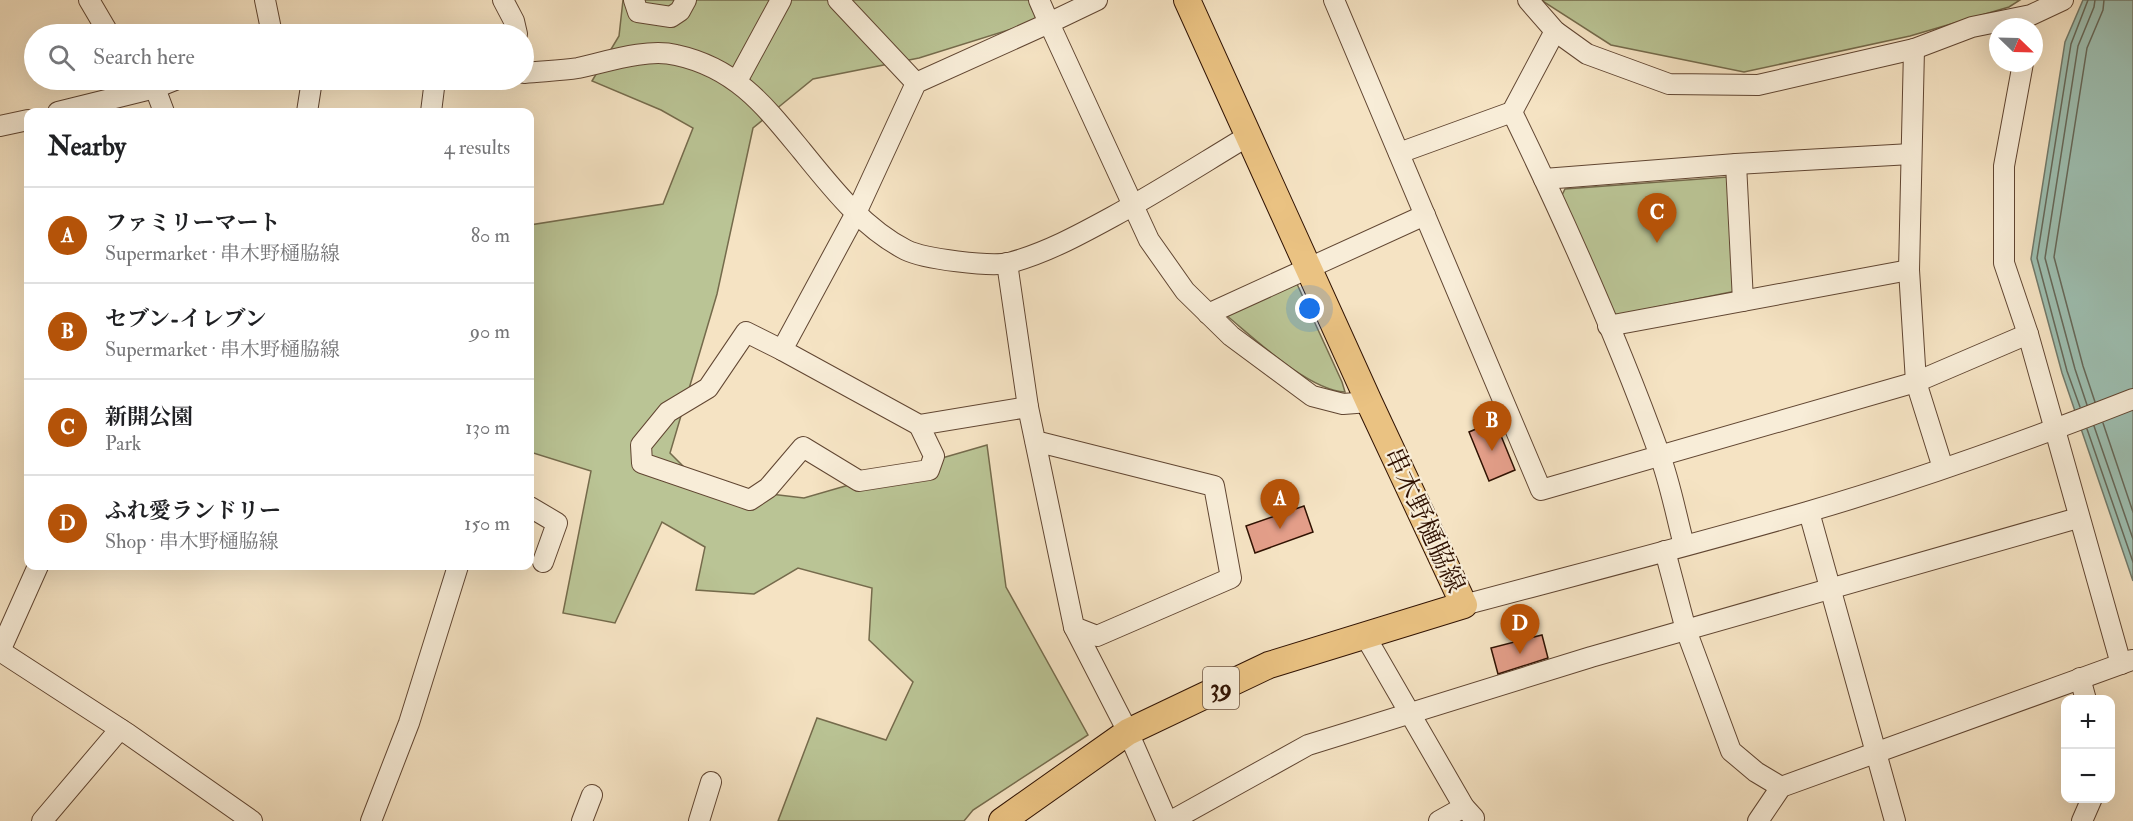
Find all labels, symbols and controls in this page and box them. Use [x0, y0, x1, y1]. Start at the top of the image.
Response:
north arrow [1989, 18, 2043, 72]
search box [24, 24, 534, 90]
icon: search [45, 41, 78, 74]
text: Search here [93, 43, 195, 71]
text: Nearby [48, 131, 126, 163]
text: 4 results [444, 135, 510, 160]
pin: C [1638, 194, 1676, 243]
text: ファミリーマート [105, 209, 281, 237]
text: A [61, 223, 74, 248]
text: 80 m [471, 223, 510, 248]
text: Supermarket · 串木野樋脇線 [105, 241, 340, 266]
your location [1295, 294, 1324, 323]
text: セブン-イレブン [105, 305, 267, 333]
text: B [61, 319, 74, 344]
text: 90 m [470, 319, 510, 344]
text: Supermarket · 串木野樋脇線 [105, 337, 340, 362]
pin: B [1472, 402, 1512, 451]
text: 新開公園 [105, 403, 193, 431]
text: C [60, 415, 75, 440]
text: 130 m [465, 415, 510, 440]
text: Park [105, 431, 141, 456]
street label: 串木野樋脇線 [1377, 443, 1472, 598]
pin: A [1260, 480, 1300, 529]
text: ふれ愛ランドリー [105, 497, 281, 525]
text: D [59, 511, 76, 536]
text: 150 m [464, 511, 510, 536]
text: Shop · 串木野樋脇線 [105, 529, 279, 554]
pin: D [1500, 604, 1540, 654]
road number: 39 [1203, 667, 1239, 709]
map controls [2061, 695, 2115, 803]
button: + [2061, 695, 2115, 749]
button: − [2061, 749, 2115, 803]

